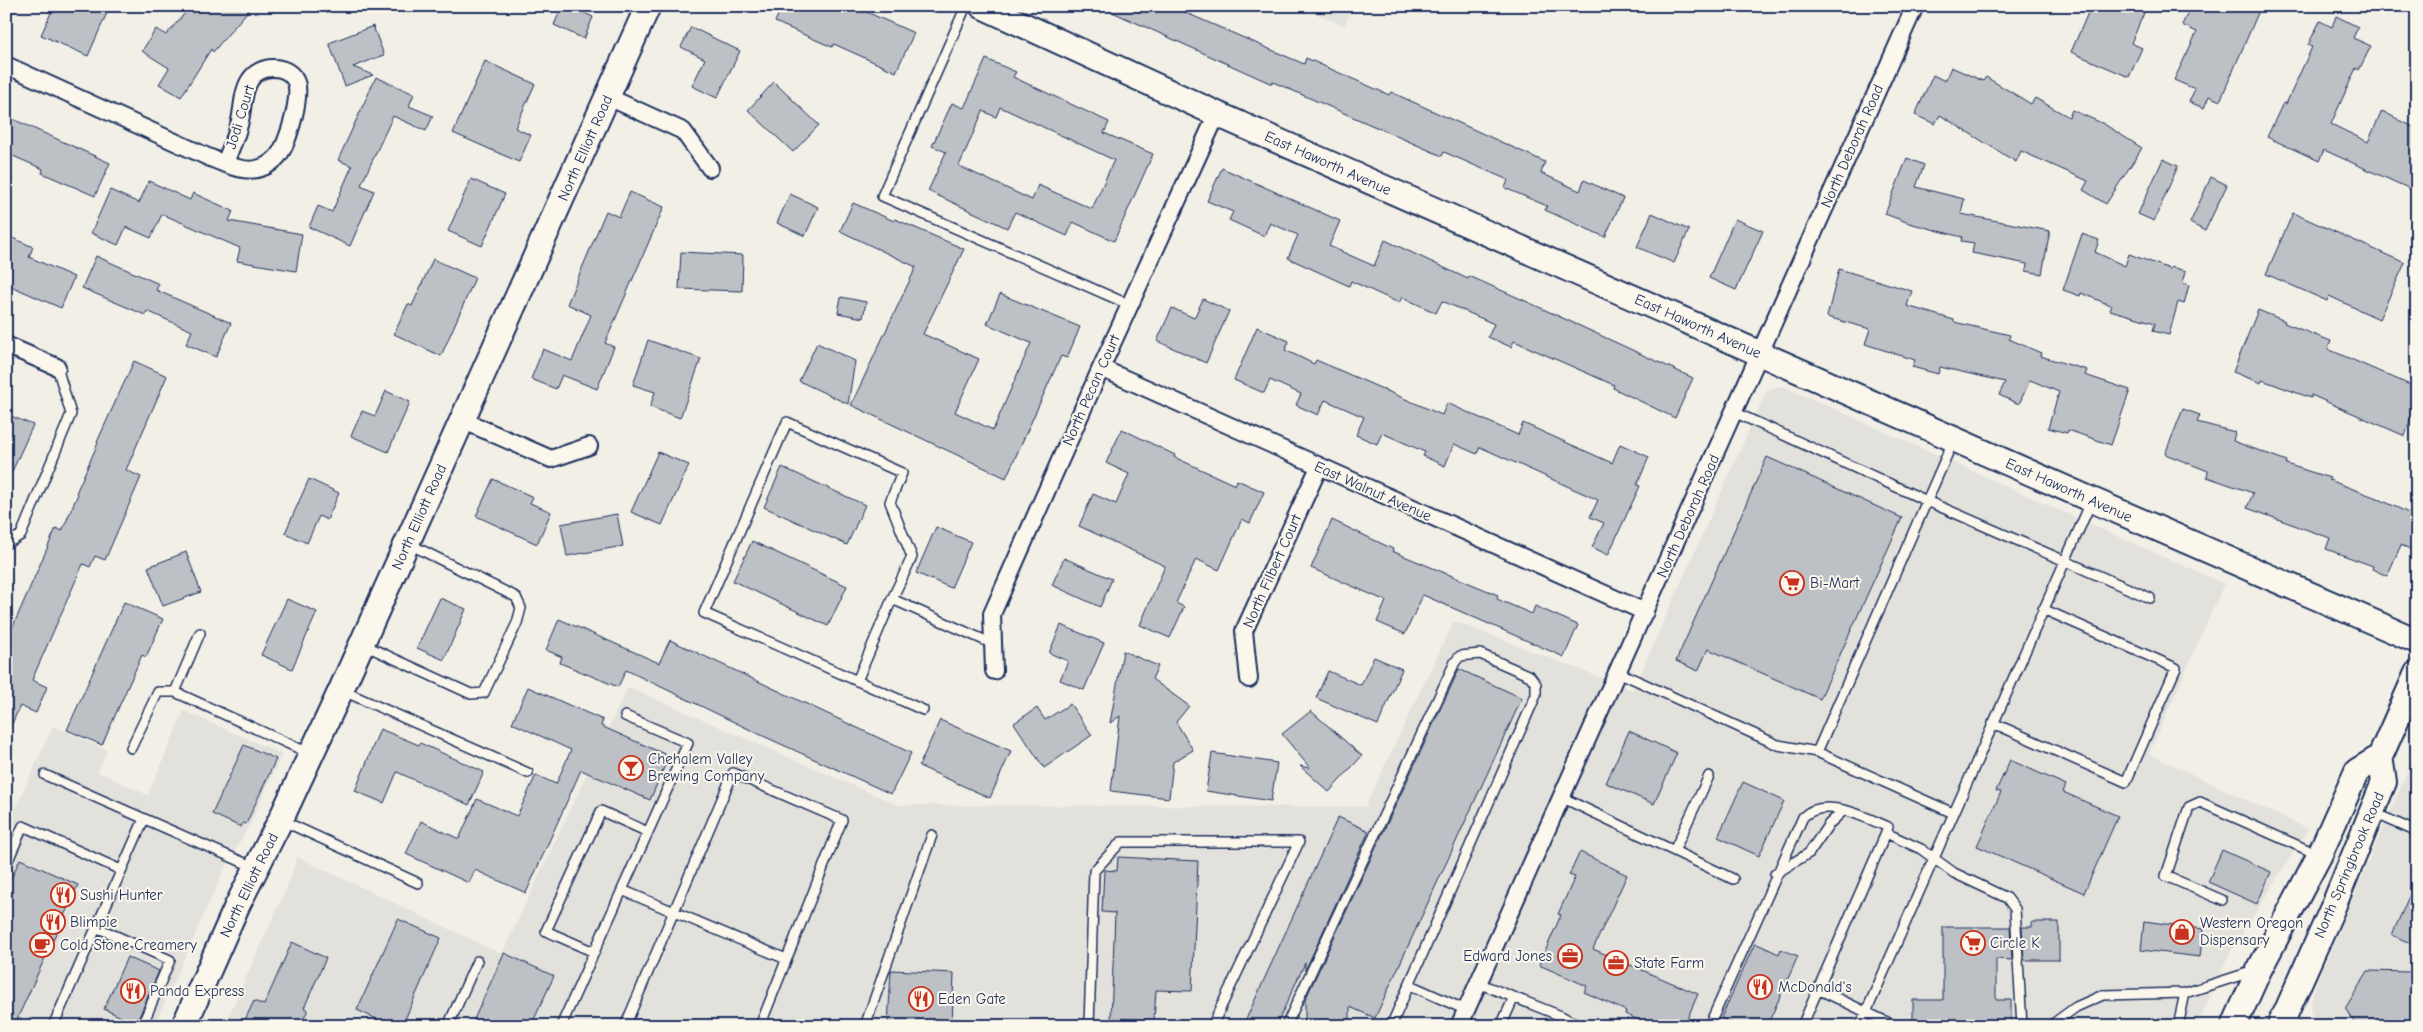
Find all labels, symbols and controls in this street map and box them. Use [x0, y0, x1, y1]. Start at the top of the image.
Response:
street label: Jodi Court [222, 82, 258, 151]
street label: North Deborah Road [1817, 82, 1887, 210]
street label: North Elliott Road [554, 92, 616, 204]
street label: East Haworth Avenue [1262, 127, 1394, 199]
street label: East Haworth Avenue [1632, 290, 1764, 362]
street label: North Pecan Court [1058, 331, 1124, 448]
street label: North Deborah Road [1653, 452, 1723, 580]
street label: East Haworth Avenue [2003, 454, 2135, 526]
street label: East Walnut Avenue [1312, 457, 1435, 525]
street label: North Elliott Road [388, 461, 450, 573]
street label: North Filbert Court [1239, 511, 1305, 631]
supermarket icon: Bi-Mart [1779, 570, 1805, 596]
place label: Bi-Mart [1810, 574, 1860, 592]
place label: Chehalem Valley Brewing Company [648, 750, 765, 785]
bar icon: Chehalem Valley Brewing Company [618, 755, 644, 781]
street label: North Springbrook Road [2310, 789, 2388, 941]
street label: North Elliott Road [216, 830, 282, 940]
restaurant icon: Sushi Hunter [50, 882, 76, 908]
place label: Sushi Hunter [80, 886, 163, 904]
restaurant icon: Blimpie [40, 909, 66, 935]
place label: Blimpie [70, 913, 118, 931]
place label: Western Oregon Dispensary [2200, 914, 2303, 949]
shop icon: Western Oregon Dispensary [2169, 919, 2195, 945]
supermarket icon: Circle K [1960, 930, 1986, 956]
cafe icon: Cold Stone Creamery [29, 932, 55, 958]
place label: Circle K [1990, 934, 2040, 952]
place label: Cold Stone Creamery [60, 936, 197, 954]
office icon: Edward Jones [1557, 943, 1583, 969]
place label: Edward Jones [1463, 947, 1552, 965]
office icon: State Farm [1603, 950, 1629, 976]
place label: State Farm [1634, 954, 1704, 972]
restaurant icon: McDonald's [1747, 974, 1773, 1000]
restaurant icon: Panda Express [120, 978, 146, 1004]
place label: McDonald's [1778, 978, 1852, 996]
place label: Panda Express [150, 982, 244, 1000]
restaurant icon: Eden Gate [908, 986, 934, 1012]
place label: Eden Gate [938, 990, 1006, 1008]

